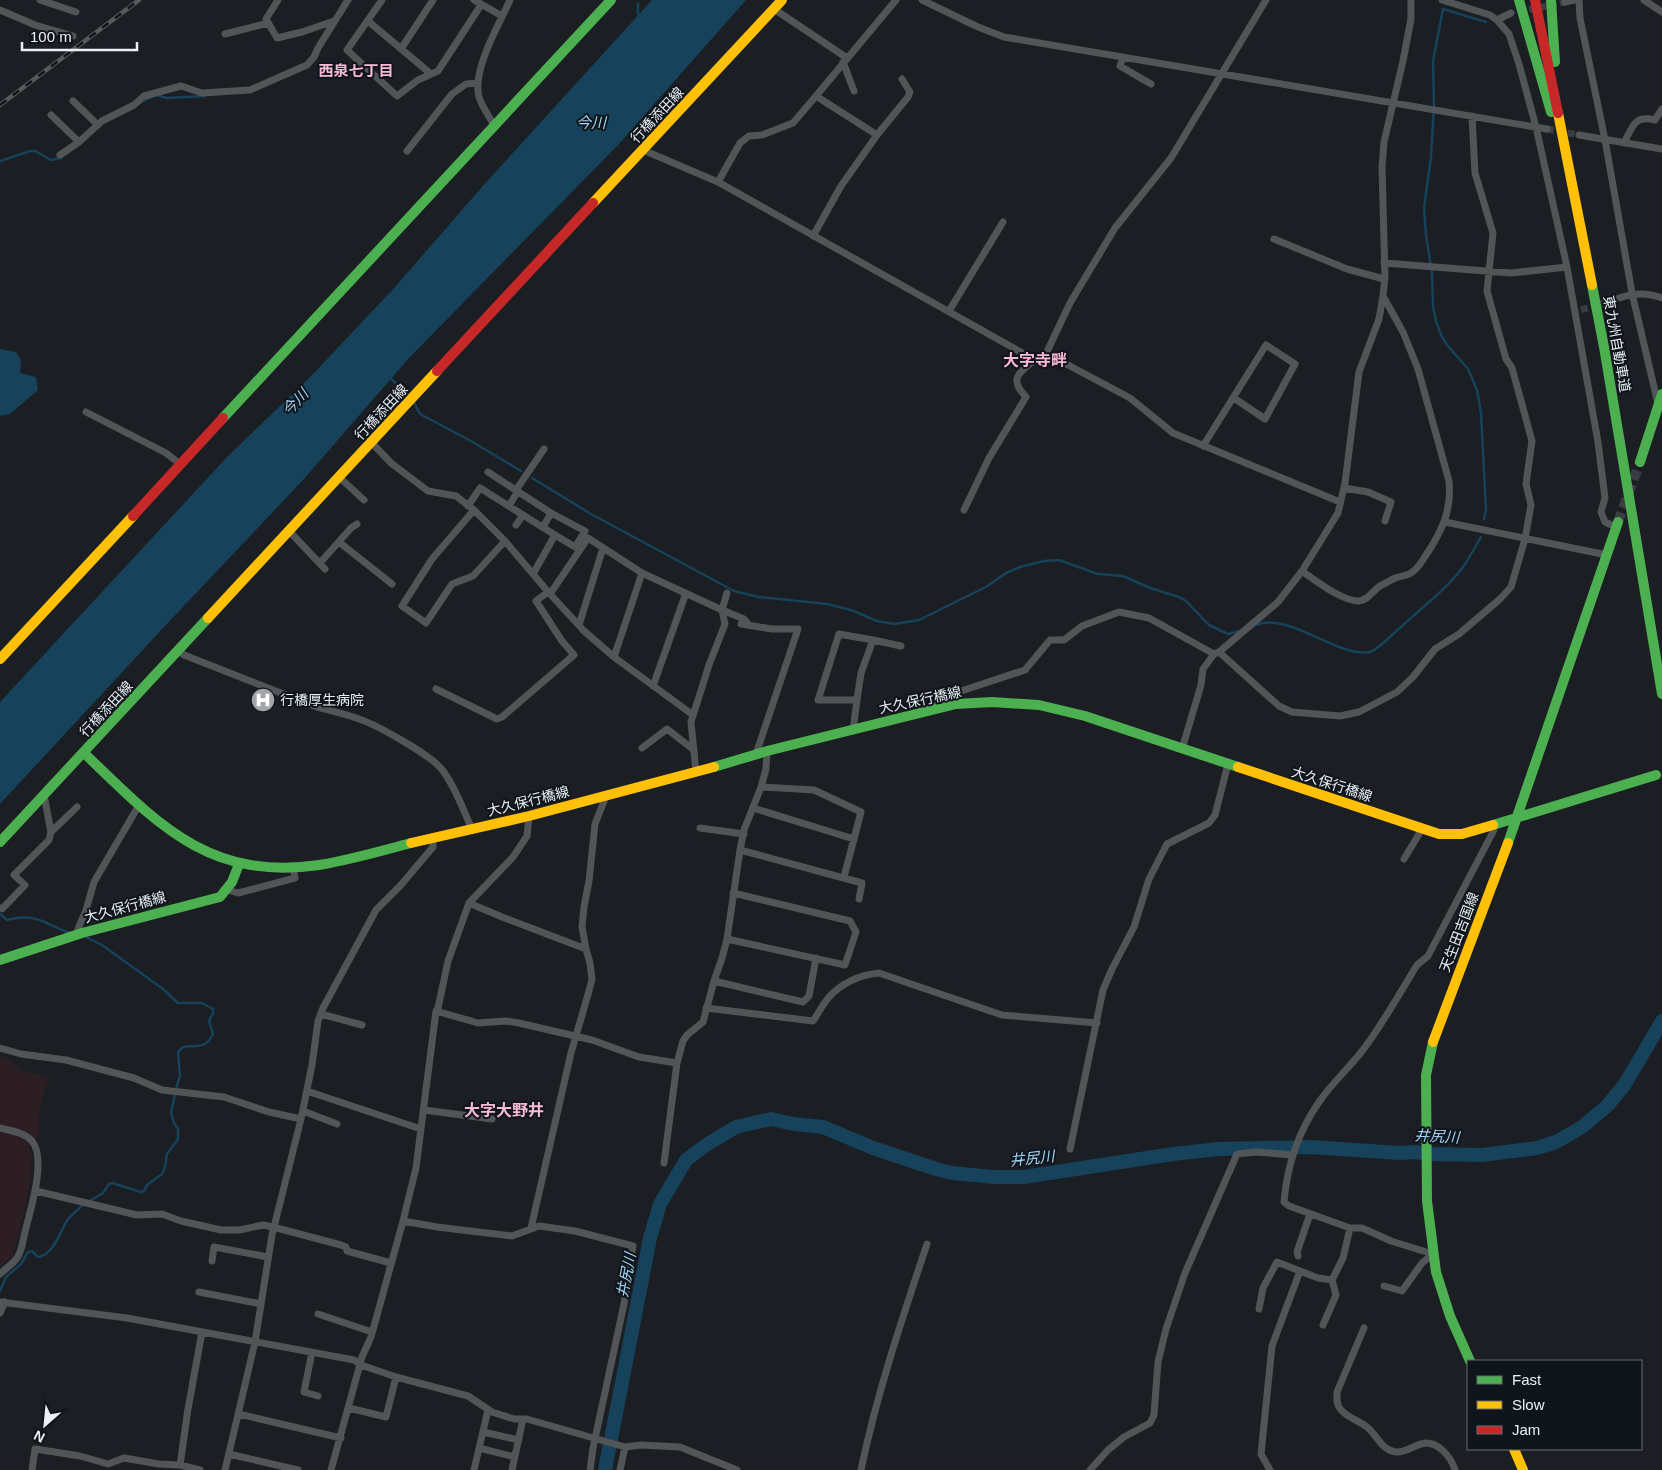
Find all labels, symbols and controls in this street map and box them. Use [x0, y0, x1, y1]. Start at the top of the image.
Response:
scale bar [22, 20, 138, 52]
text: 100 m [30, 28, 72, 45]
district label: 西泉七丁目 [318, 62, 394, 79]
street label: 行橋添田線 [627, 84, 687, 146]
water label: 今川 [576, 114, 608, 131]
street label: 東九州自動車道 [1601, 294, 1633, 394]
district label: 大字寺畔 [1003, 352, 1067, 369]
street label: 行橋添田線 [351, 381, 411, 443]
water label: 今川 [279, 384, 313, 419]
street label: 行橋添田線 [76, 678, 136, 740]
street label: 大久保行橋線 [877, 683, 963, 717]
hospital icon: 行橋厚生病院 [250, 687, 276, 713]
place label: 行橋厚生病院 [280, 692, 364, 708]
street label: 大久保行橋線 [1290, 763, 1374, 805]
street label: 大久保行橋線 [485, 783, 571, 819]
street label: 大久保行橋線 [82, 888, 168, 926]
street label: 天生田吉国線 [1436, 890, 1482, 974]
district label: 大字大野井 [464, 1101, 544, 1119]
water label: 井尻川 [1414, 1126, 1462, 1146]
water label: 井尻川 [1009, 1147, 1057, 1169]
water label: 井尻川 [613, 1249, 639, 1299]
legend [1467, 1360, 1642, 1450]
text: Fast [1512, 1371, 1542, 1388]
text: Slow [1512, 1396, 1545, 1413]
north arrow [20, 1400, 70, 1450]
text: Jam [1512, 1421, 1540, 1438]
text: N [31, 1427, 47, 1446]

